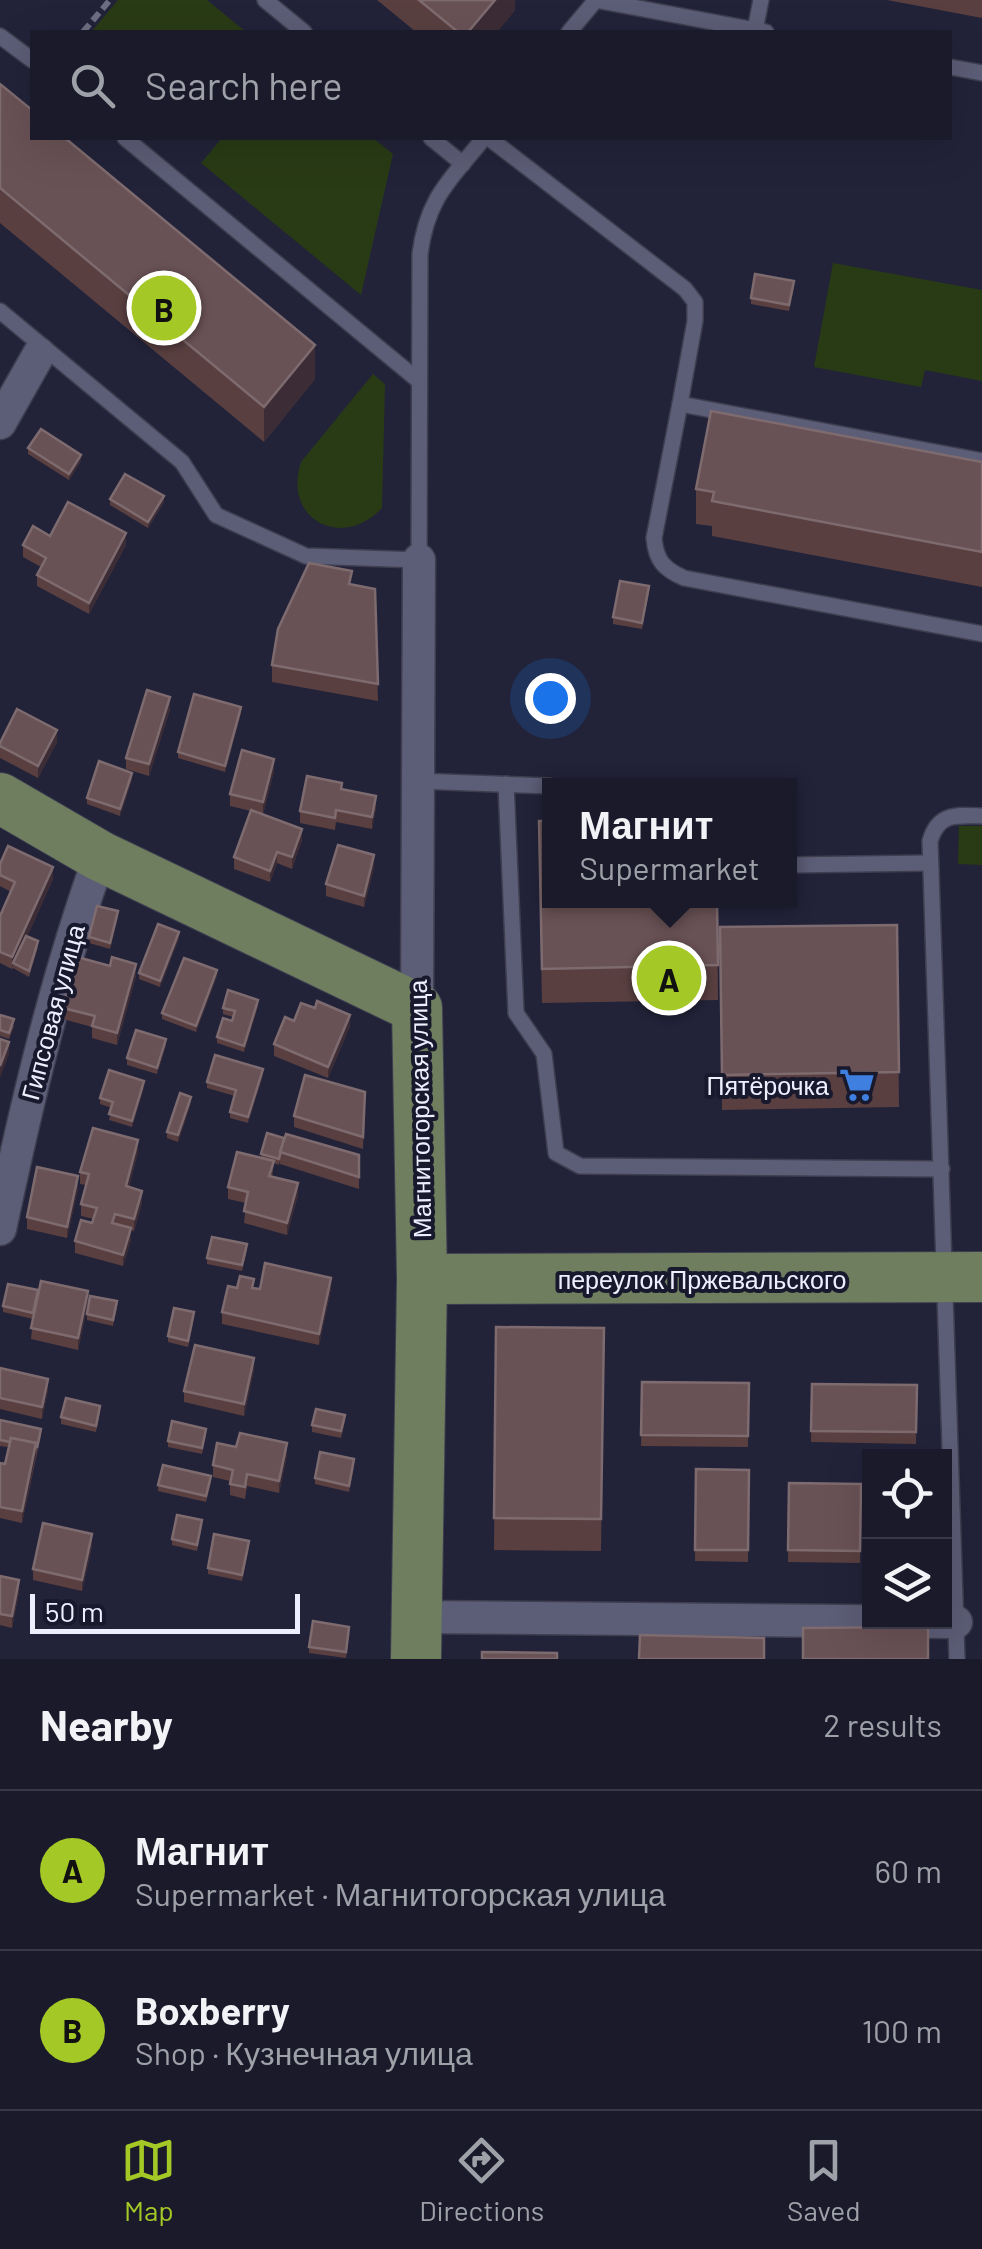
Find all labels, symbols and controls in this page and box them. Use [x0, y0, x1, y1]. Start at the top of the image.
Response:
search box [30, 30, 952, 140]
icon: search [65, 58, 120, 113]
text: Search here [145, 62, 343, 108]
pin: B [132, 270, 196, 346]
your location [525, 673, 576, 724]
popup [542, 778, 797, 908]
text: Магнит [579, 801, 713, 847]
text: Supermarket [579, 848, 760, 886]
street label: Гипсовая улица [14, 921, 90, 1103]
pin: A [636, 940, 702, 1016]
street label: Магнитогорская улица [402, 979, 436, 1238]
supermarket icon: Пятёрочка [838, 1066, 876, 1104]
place label: Пятёрочка [706, 1070, 829, 1100]
street label: переулок Пржевальского [558, 1264, 846, 1294]
map controls [862, 1449, 952, 1629]
button: locate [862, 1449, 952, 1539]
button: layers [862, 1539, 952, 1629]
scale bar [30, 1589, 300, 1634]
text: 50 m [45, 1594, 104, 1628]
text: Nearby [40, 1699, 173, 1749]
text: 2 results [823, 1705, 942, 1743]
text: Магнит [135, 1827, 269, 1873]
text: A [62, 1851, 83, 1889]
text: 60 m [875, 1851, 942, 1889]
text: Supermarket · Магнитогорская улица [135, 1874, 666, 1912]
text: Boxberry [135, 1987, 290, 2033]
text: B [63, 2011, 82, 2049]
text: 100 m [862, 2011, 942, 2049]
text: Shop · Кузнечная улица [135, 2033, 473, 2071]
tab: Map [121, 2133, 176, 2227]
tab: Directions [419, 2133, 544, 2227]
tab: Saved [787, 2133, 861, 2227]

